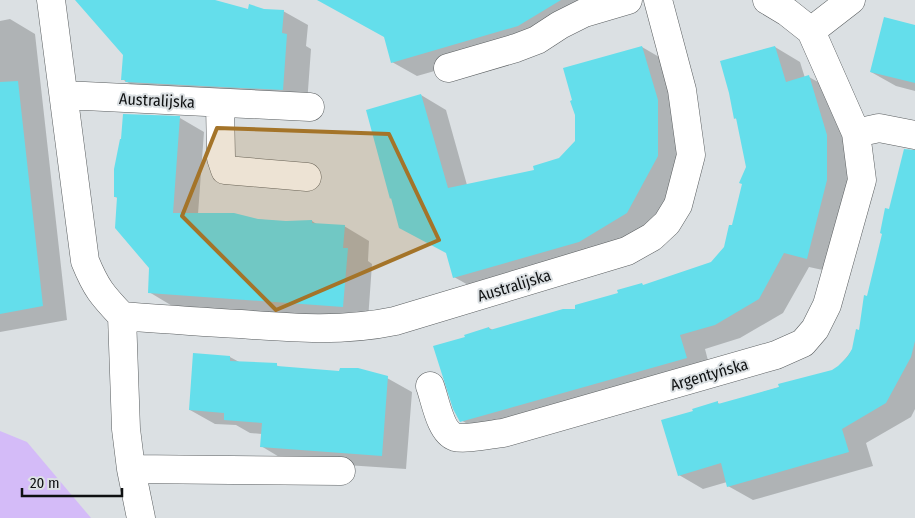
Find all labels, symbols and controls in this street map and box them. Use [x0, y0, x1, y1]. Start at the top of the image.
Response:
street label: Australijska [119, 89, 195, 112]
street label: Australijska [475, 265, 553, 306]
street label: Argentyńska [668, 354, 750, 395]
scale bar [22, 466, 122, 498]
text: 20 m [30, 474, 60, 492]

